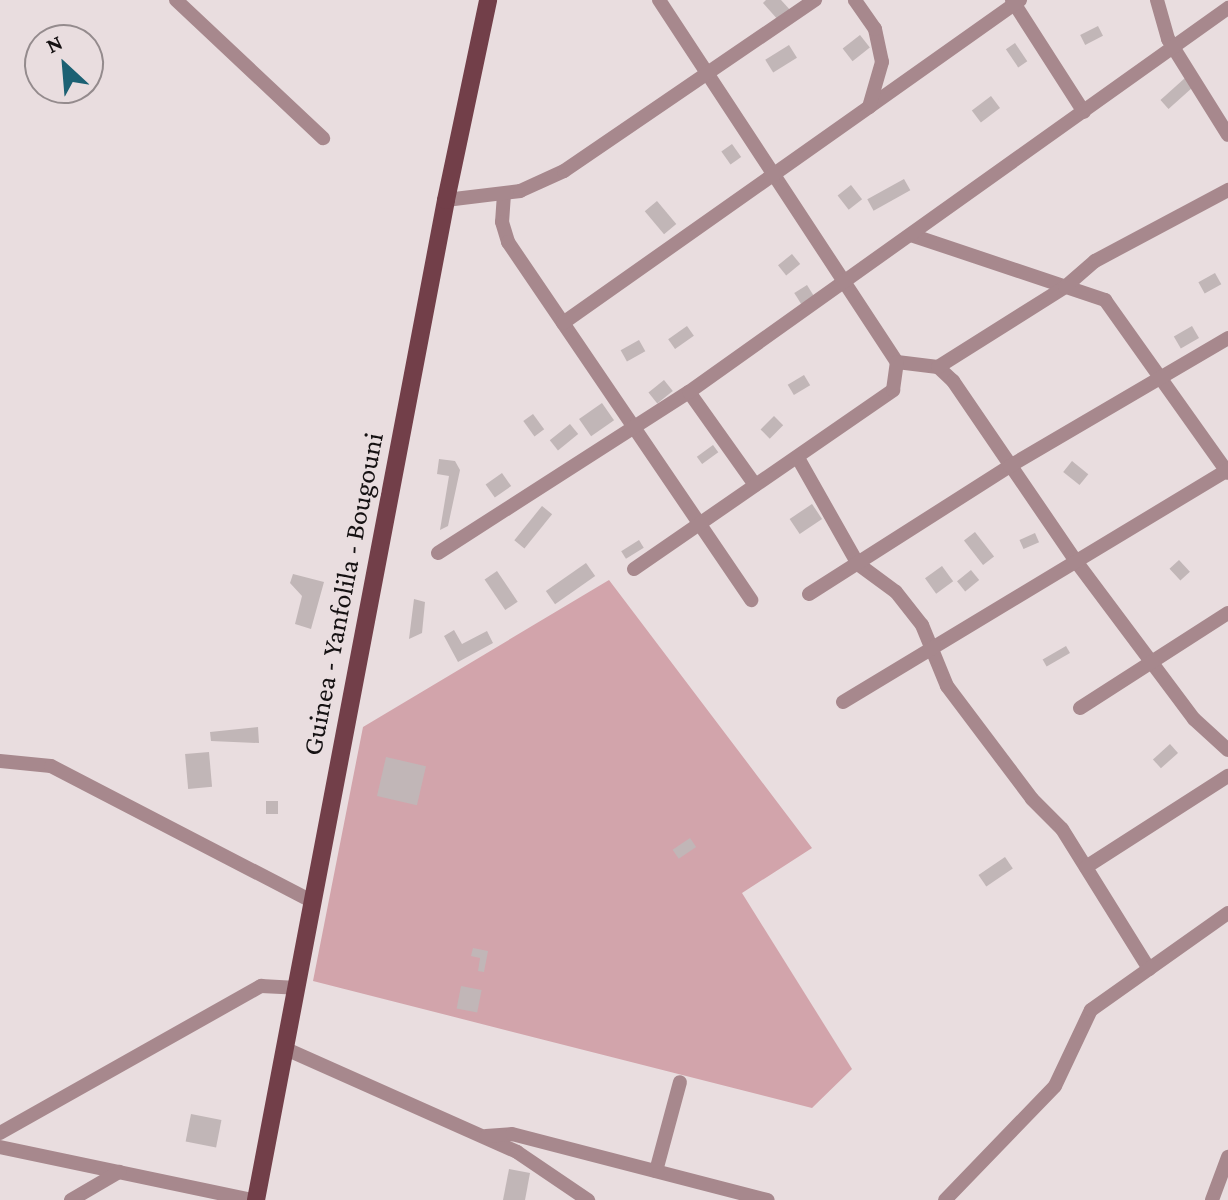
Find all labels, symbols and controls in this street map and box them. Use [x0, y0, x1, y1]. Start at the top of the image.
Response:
north arrow [24, 24, 104, 104]
text: N [42, 29, 66, 58]
street label: Guinea - Yanfolila - Bougouni [295, 430, 391, 758]

